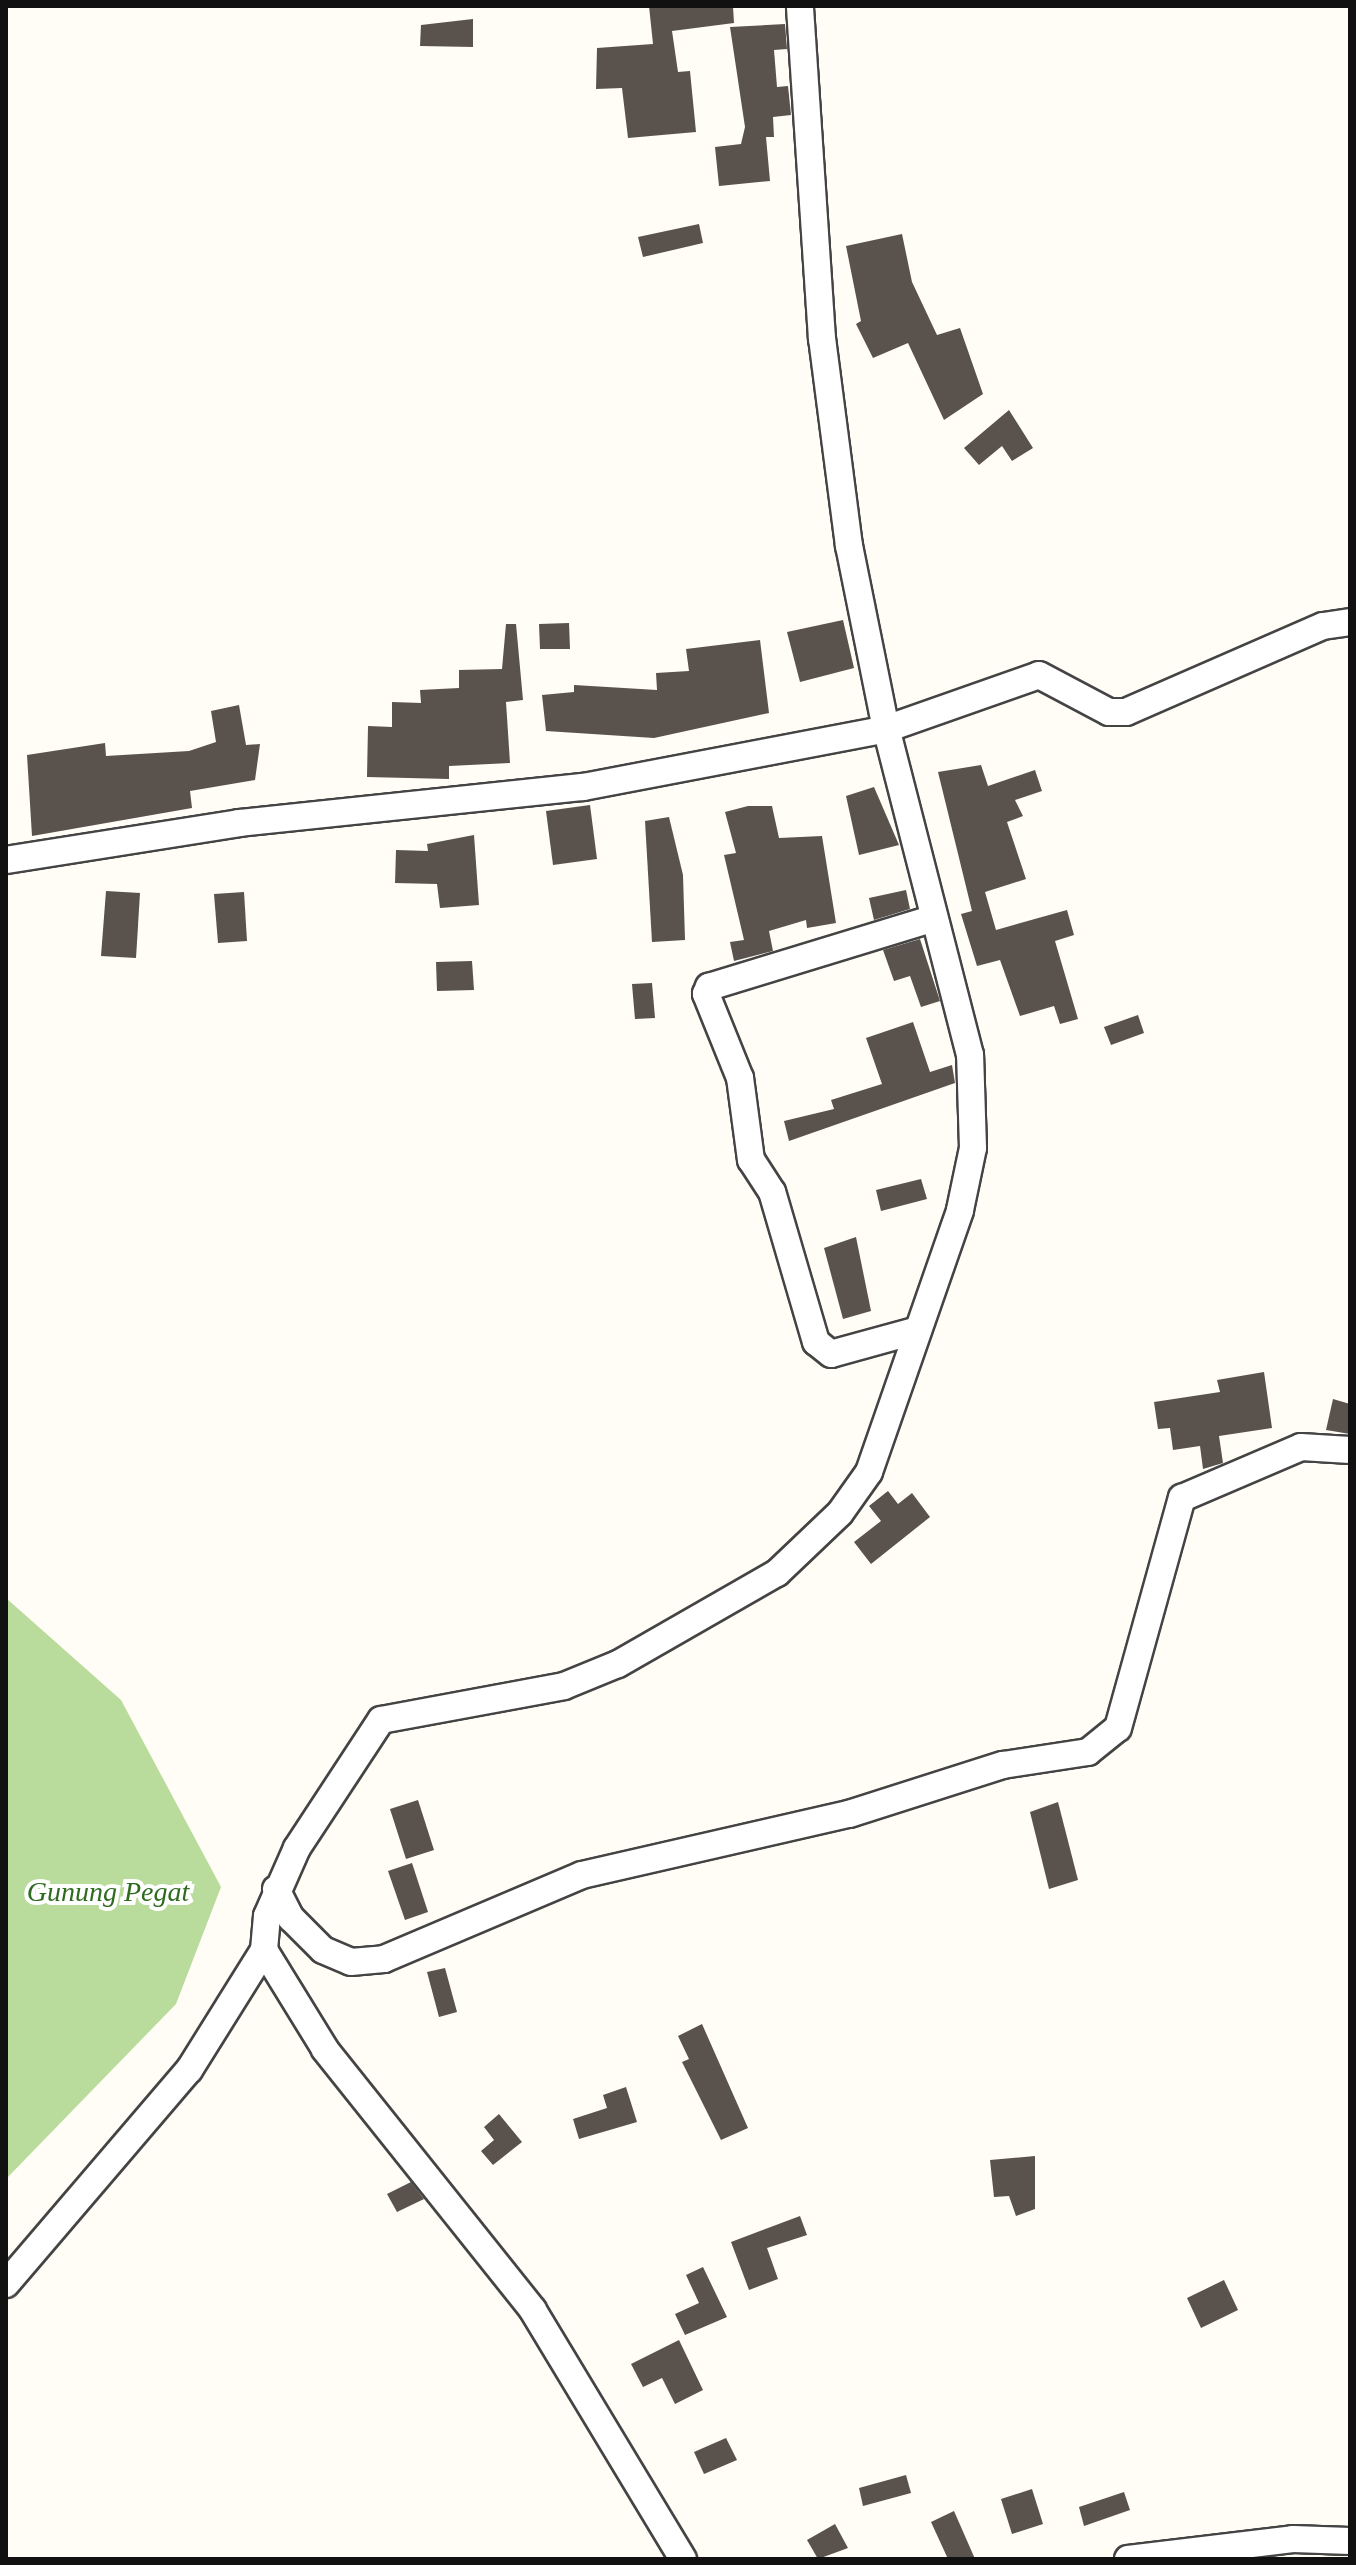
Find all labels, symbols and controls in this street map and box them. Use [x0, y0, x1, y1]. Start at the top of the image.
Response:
park label: Gunung Pegat [27, 1875, 189, 1909]

